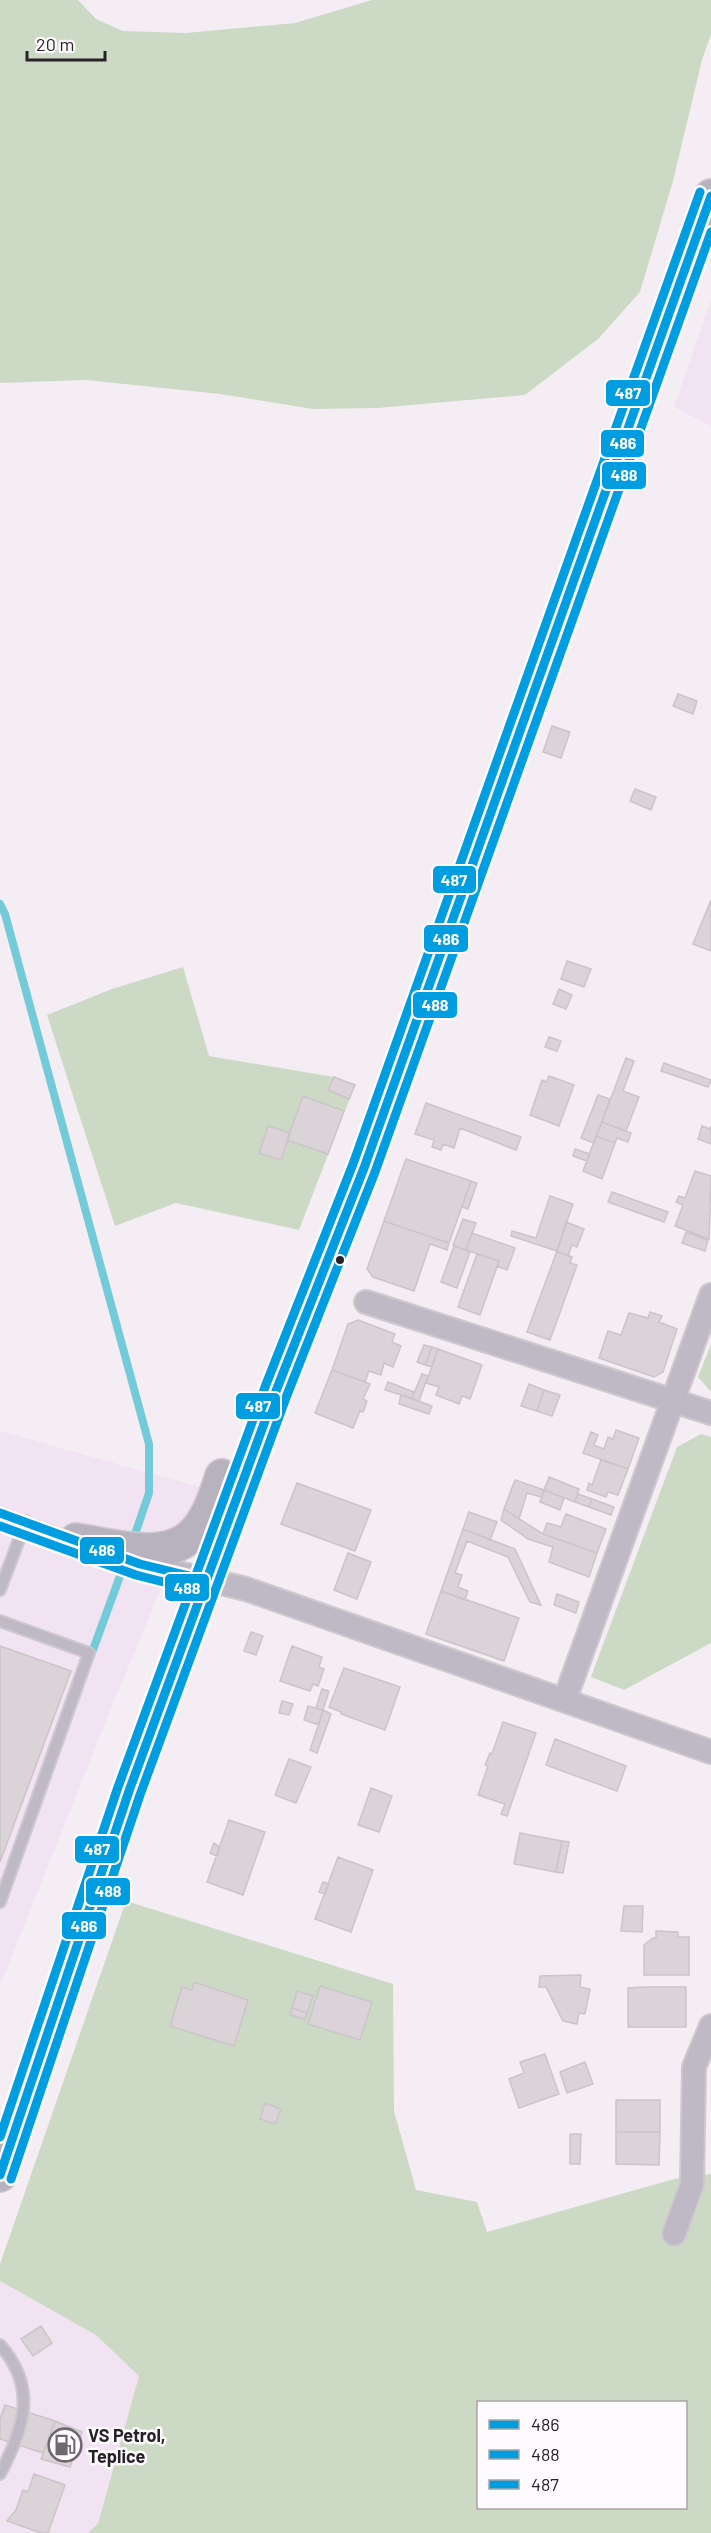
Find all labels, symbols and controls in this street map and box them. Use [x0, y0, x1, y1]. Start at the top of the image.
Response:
scale bar [27, 24, 105, 62]
text: 20 m [36, 33, 74, 55]
line badge: 487 [605, 379, 651, 407]
text: 487 [615, 383, 641, 402]
line badge: 486 [600, 429, 645, 458]
text: 486 [610, 433, 637, 452]
line badge: 488 [601, 461, 647, 490]
text: 488 [611, 465, 638, 484]
line badge: 487 [432, 865, 477, 894]
text: 487 [441, 870, 467, 889]
line badge: 486 [423, 924, 469, 953]
text: 486 [433, 929, 460, 948]
line badge: 488 [412, 991, 458, 1019]
text: 488 [422, 995, 449, 1014]
unlabelled marker [334, 1254, 346, 1266]
line badge: 487 [235, 1392, 281, 1420]
text: 487 [245, 1396, 271, 1415]
line badge: 486 [79, 1536, 125, 1565]
text: 486 [89, 1540, 116, 1559]
line badge: 488 [164, 1573, 210, 1602]
text: 488 [174, 1578, 201, 1597]
line badge: 487 [74, 1835, 120, 1864]
text: 487 [84, 1839, 110, 1858]
line badge: 488 [85, 1877, 131, 1906]
text: 488 [95, 1881, 122, 1900]
line badge: 486 [61, 1911, 107, 1940]
text: 486 [71, 1916, 98, 1935]
legend [477, 2401, 687, 2509]
text: 486 [531, 2413, 560, 2435]
place label: VS Petrol, Teplice [88, 2424, 166, 2467]
fuel station icon: VS Petrol, Teplice [47, 2427, 83, 2463]
text: 488 [531, 2443, 560, 2465]
text: 487 [531, 2473, 559, 2495]

